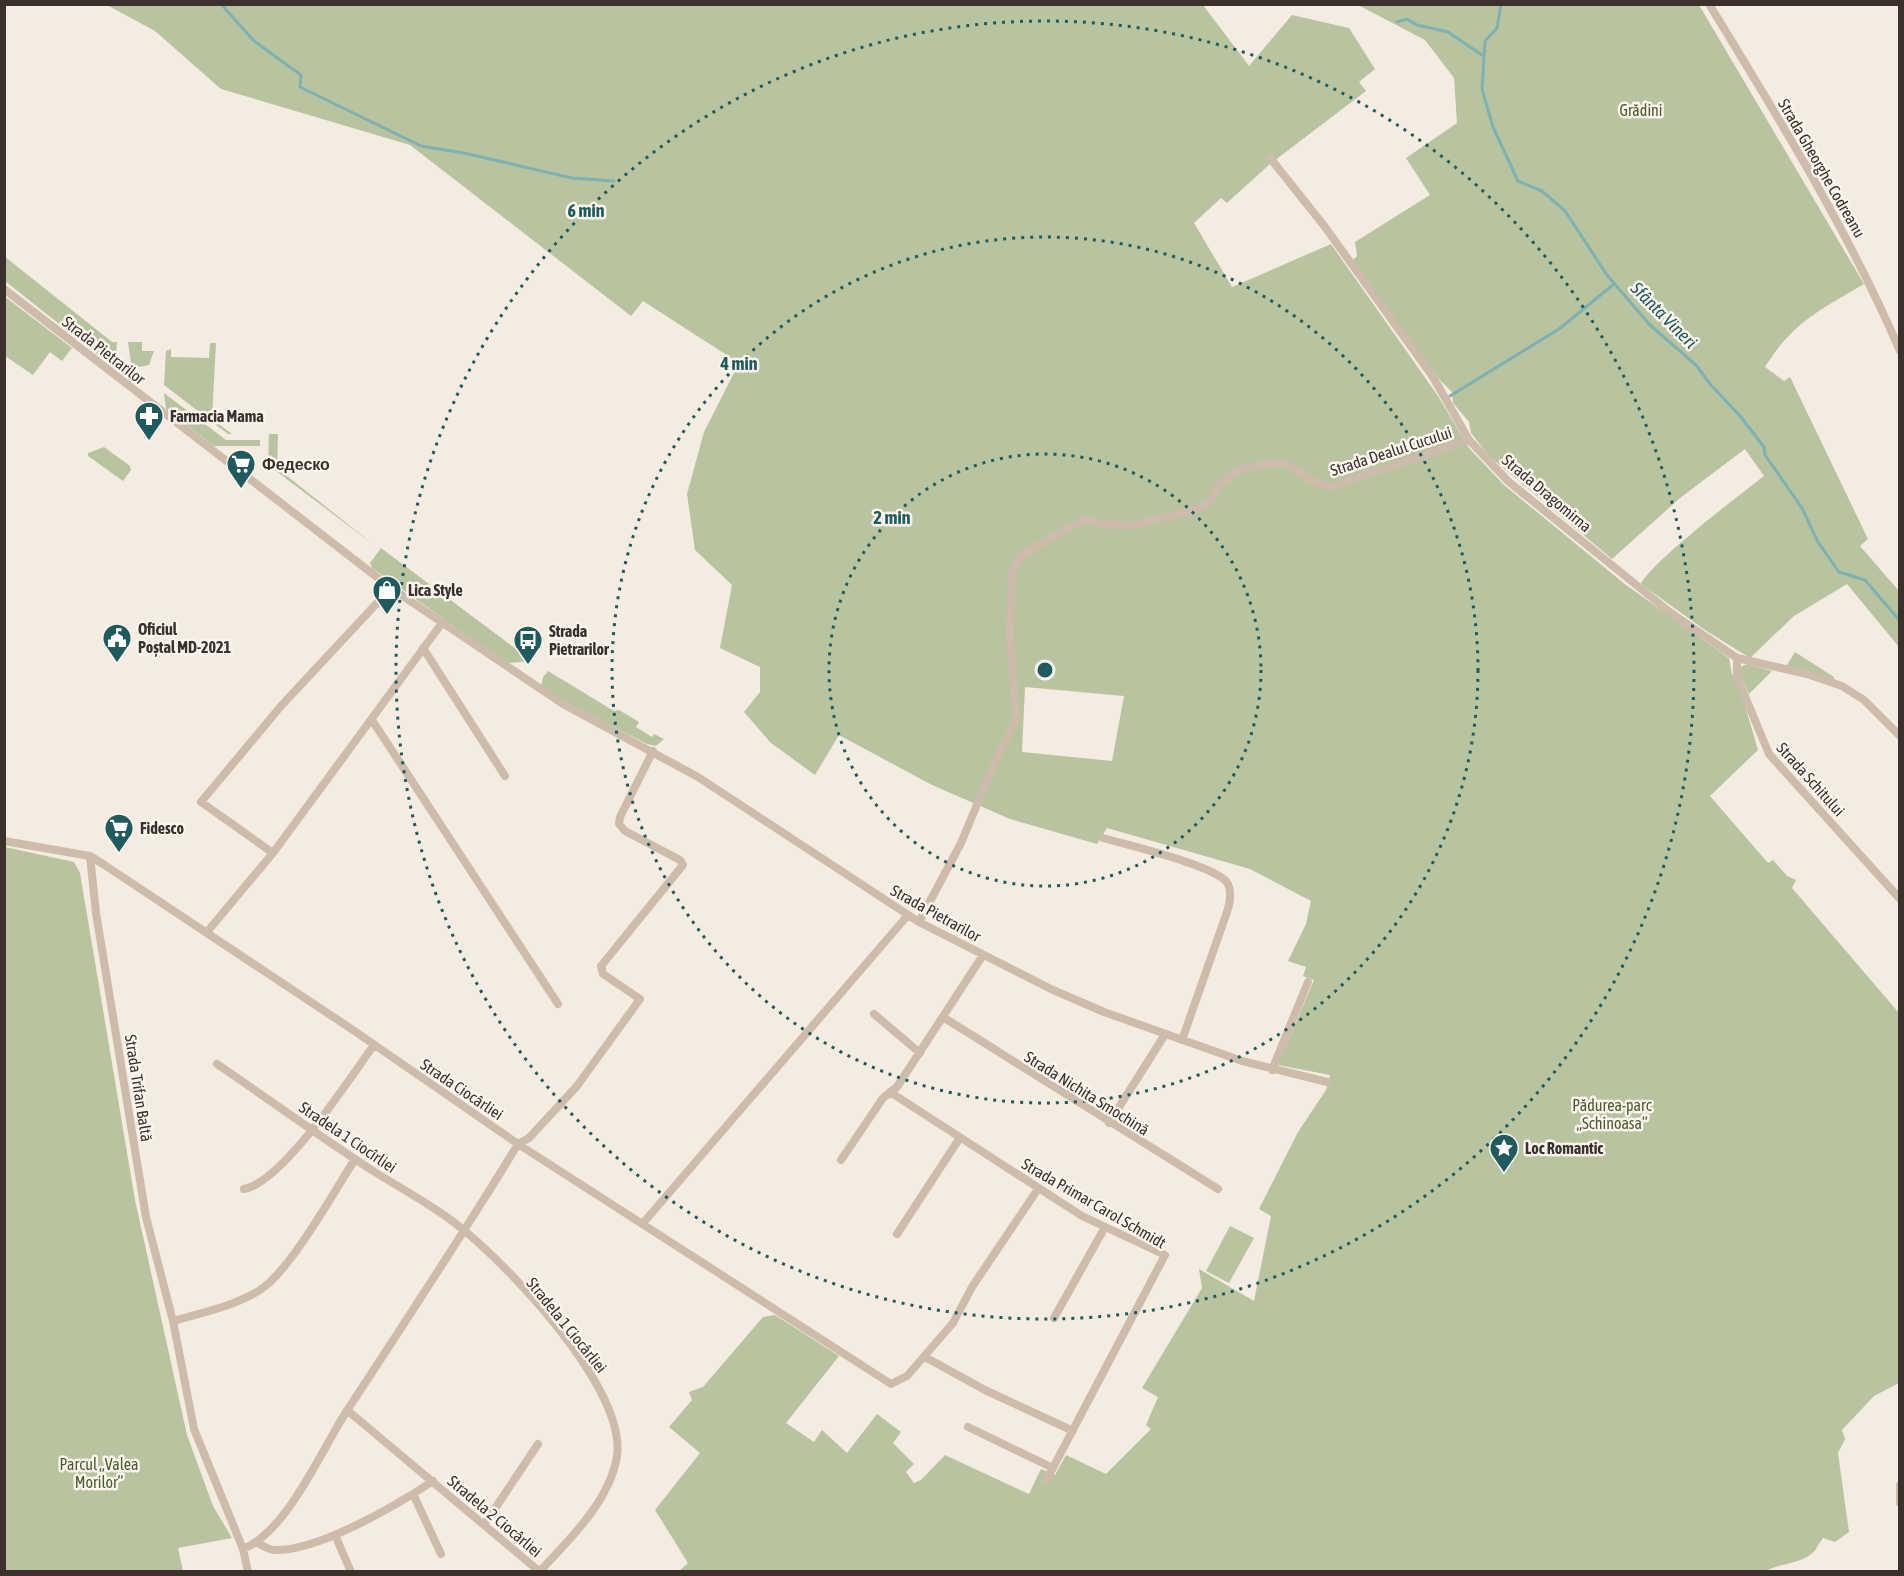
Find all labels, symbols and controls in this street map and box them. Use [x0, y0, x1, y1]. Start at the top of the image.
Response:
street label: Strada Gheorghe Codreanu [1774, 96, 1869, 241]
park label: Grădini [1619, 101, 1663, 119]
text: 6 min [568, 200, 605, 221]
water label: Sfânta Vineri [1626, 277, 1701, 352]
street label: Strada Pietrarilor [59, 312, 149, 388]
text: 4 min [720, 353, 758, 374]
pharmacy icon: Farmacia Mama [133, 400, 165, 442]
place label: Farmacia Mama [170, 407, 264, 425]
street label: Strada Dealul Cucului [1328, 423, 1454, 479]
supermarket icon: Федеско [225, 448, 257, 490]
street label: Strada Dragomirna [1498, 451, 1595, 536]
place label: Федеско [262, 455, 330, 473]
text: 2 min [874, 507, 911, 528]
shop icon: Lica Style [371, 574, 403, 616]
place label: Lica Style [408, 581, 463, 599]
place label: Oficiul Poștal MD-2021 [138, 620, 232, 657]
public building icon: Oficiul Poștal MD-2021 [101, 622, 133, 664]
place label: Strada Pietrarilor [549, 622, 609, 658]
bus stop icon: Strada Pietrarilor [512, 624, 544, 666]
centre of rings [1035, 660, 1055, 680]
street label: Strada Schitului [1773, 739, 1849, 819]
supermarket icon: Fidesco [103, 812, 135, 854]
place label: Fidesco [140, 819, 185, 837]
street label: Strada Pietrarilor [888, 881, 984, 945]
street label: Strada Trifan Baltă [122, 1033, 156, 1143]
street label: Strada Nichita Smochină [1021, 1047, 1153, 1139]
street label: Strada Ciocârliei [417, 1055, 507, 1123]
park label: Pădurea-parc „Schinoasa“ [1572, 1096, 1652, 1132]
street label: Stradela 1 Ciocîrliei [296, 1098, 400, 1176]
place icon: Loc Romantic [1488, 1132, 1520, 1174]
place label: Loc Romantic [1525, 1139, 1603, 1157]
street label: Strada Primar Carol Schmidt [1019, 1154, 1170, 1252]
street label: Stradela 1 Ciocârliei [523, 1274, 611, 1376]
park label: Parcul „Valea Morilor” [60, 1455, 138, 1491]
street label: Stradela 2 Ciocârliei [444, 1472, 546, 1560]

